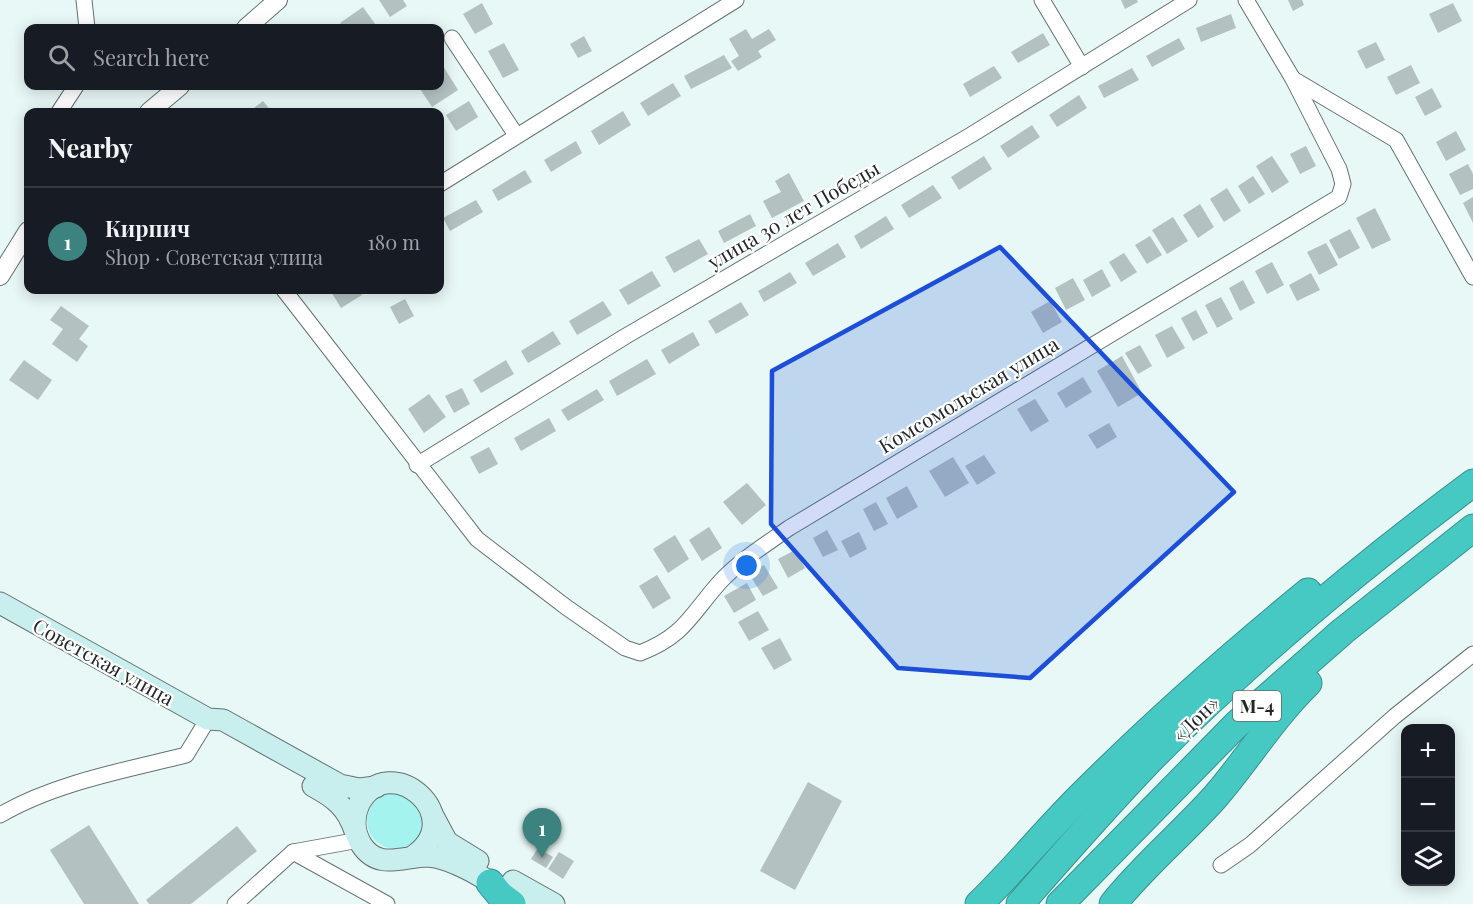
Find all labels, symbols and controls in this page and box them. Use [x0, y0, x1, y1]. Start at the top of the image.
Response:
search box [24, 24, 444, 90]
icon: search [45, 41, 78, 74]
text: Search here [93, 42, 209, 72]
text: Nearby [48, 130, 133, 165]
street label: улица 30 лет Победы [701, 154, 884, 275]
text: Кирпич [105, 213, 190, 243]
text: 1 [64, 228, 71, 255]
text: 180 m [367, 228, 420, 255]
text: Shop · Советская улица [105, 243, 323, 270]
street label: Комсомольская улица [873, 330, 1063, 458]
your location [732, 551, 761, 580]
street label: Советская улица [28, 611, 180, 711]
street label: «Дон» [1166, 689, 1224, 747]
road number: М-4 [1233, 691, 1281, 721]
map controls [1401, 724, 1455, 886]
button: + [1401, 724, 1455, 778]
button: − [1401, 778, 1455, 832]
pin: 1 [522, 808, 562, 858]
button: layers [1401, 832, 1455, 886]

